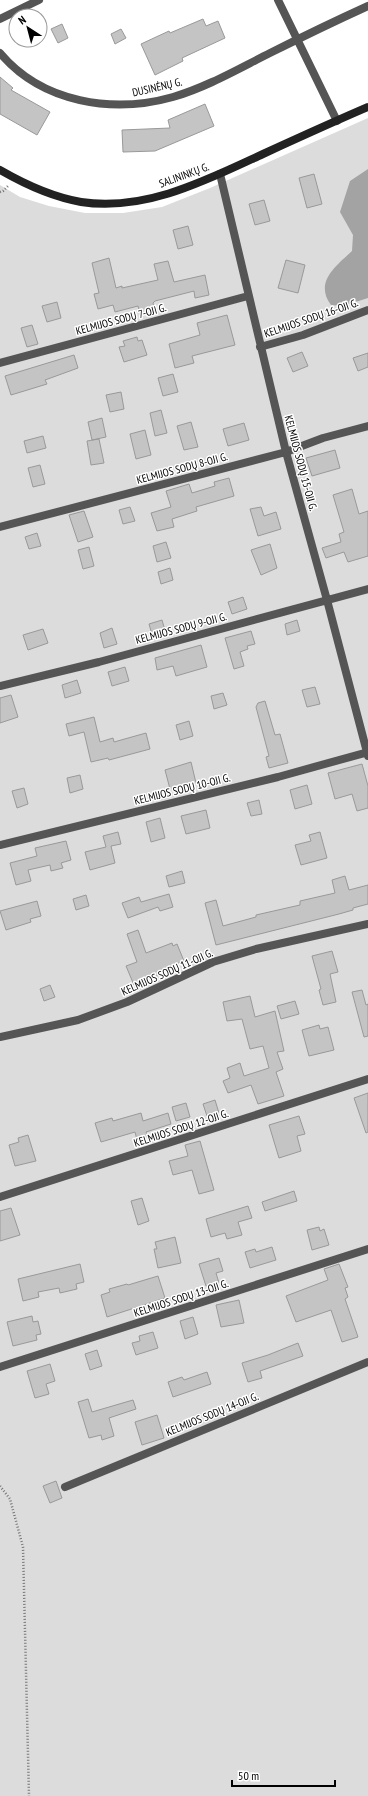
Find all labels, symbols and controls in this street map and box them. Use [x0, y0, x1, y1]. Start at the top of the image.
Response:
north arrow [8, 8, 48, 48]
text: N [16, 12, 29, 27]
street label: DUSINĖNŲ G. [131, 74, 183, 100]
street label: SALININKŲ G. [157, 159, 211, 191]
street label: KELMIJOS SODŲ 16-OJI G. [262, 295, 360, 341]
street label: KELMIJOS SODŲ 7-OJI G. [74, 300, 168, 338]
street label: KELMIJOS SODŲ 15-OJI G. [281, 414, 321, 512]
street label: KELMIJOS SODŲ 8-OJI G. [135, 449, 229, 487]
street label: KELMIJOS SODŲ 9-OJI G. [134, 609, 228, 647]
street label: KELMIJOS SODŲ 10-OJI G. [132, 770, 232, 808]
street label: KELMIJOS SODŲ 11-OJI G. [119, 946, 215, 998]
street label: KELMIJOS SODŲ 12-OJI G. [132, 1106, 230, 1150]
street label: KELMIJOS SODŲ 13-OJI G. [132, 1276, 230, 1320]
street label: KELMIJOS SODŲ 14-OJI G. [164, 1389, 260, 1439]
scale bar [232, 1762, 335, 1788]
text: 50 m [238, 1768, 259, 1783]

